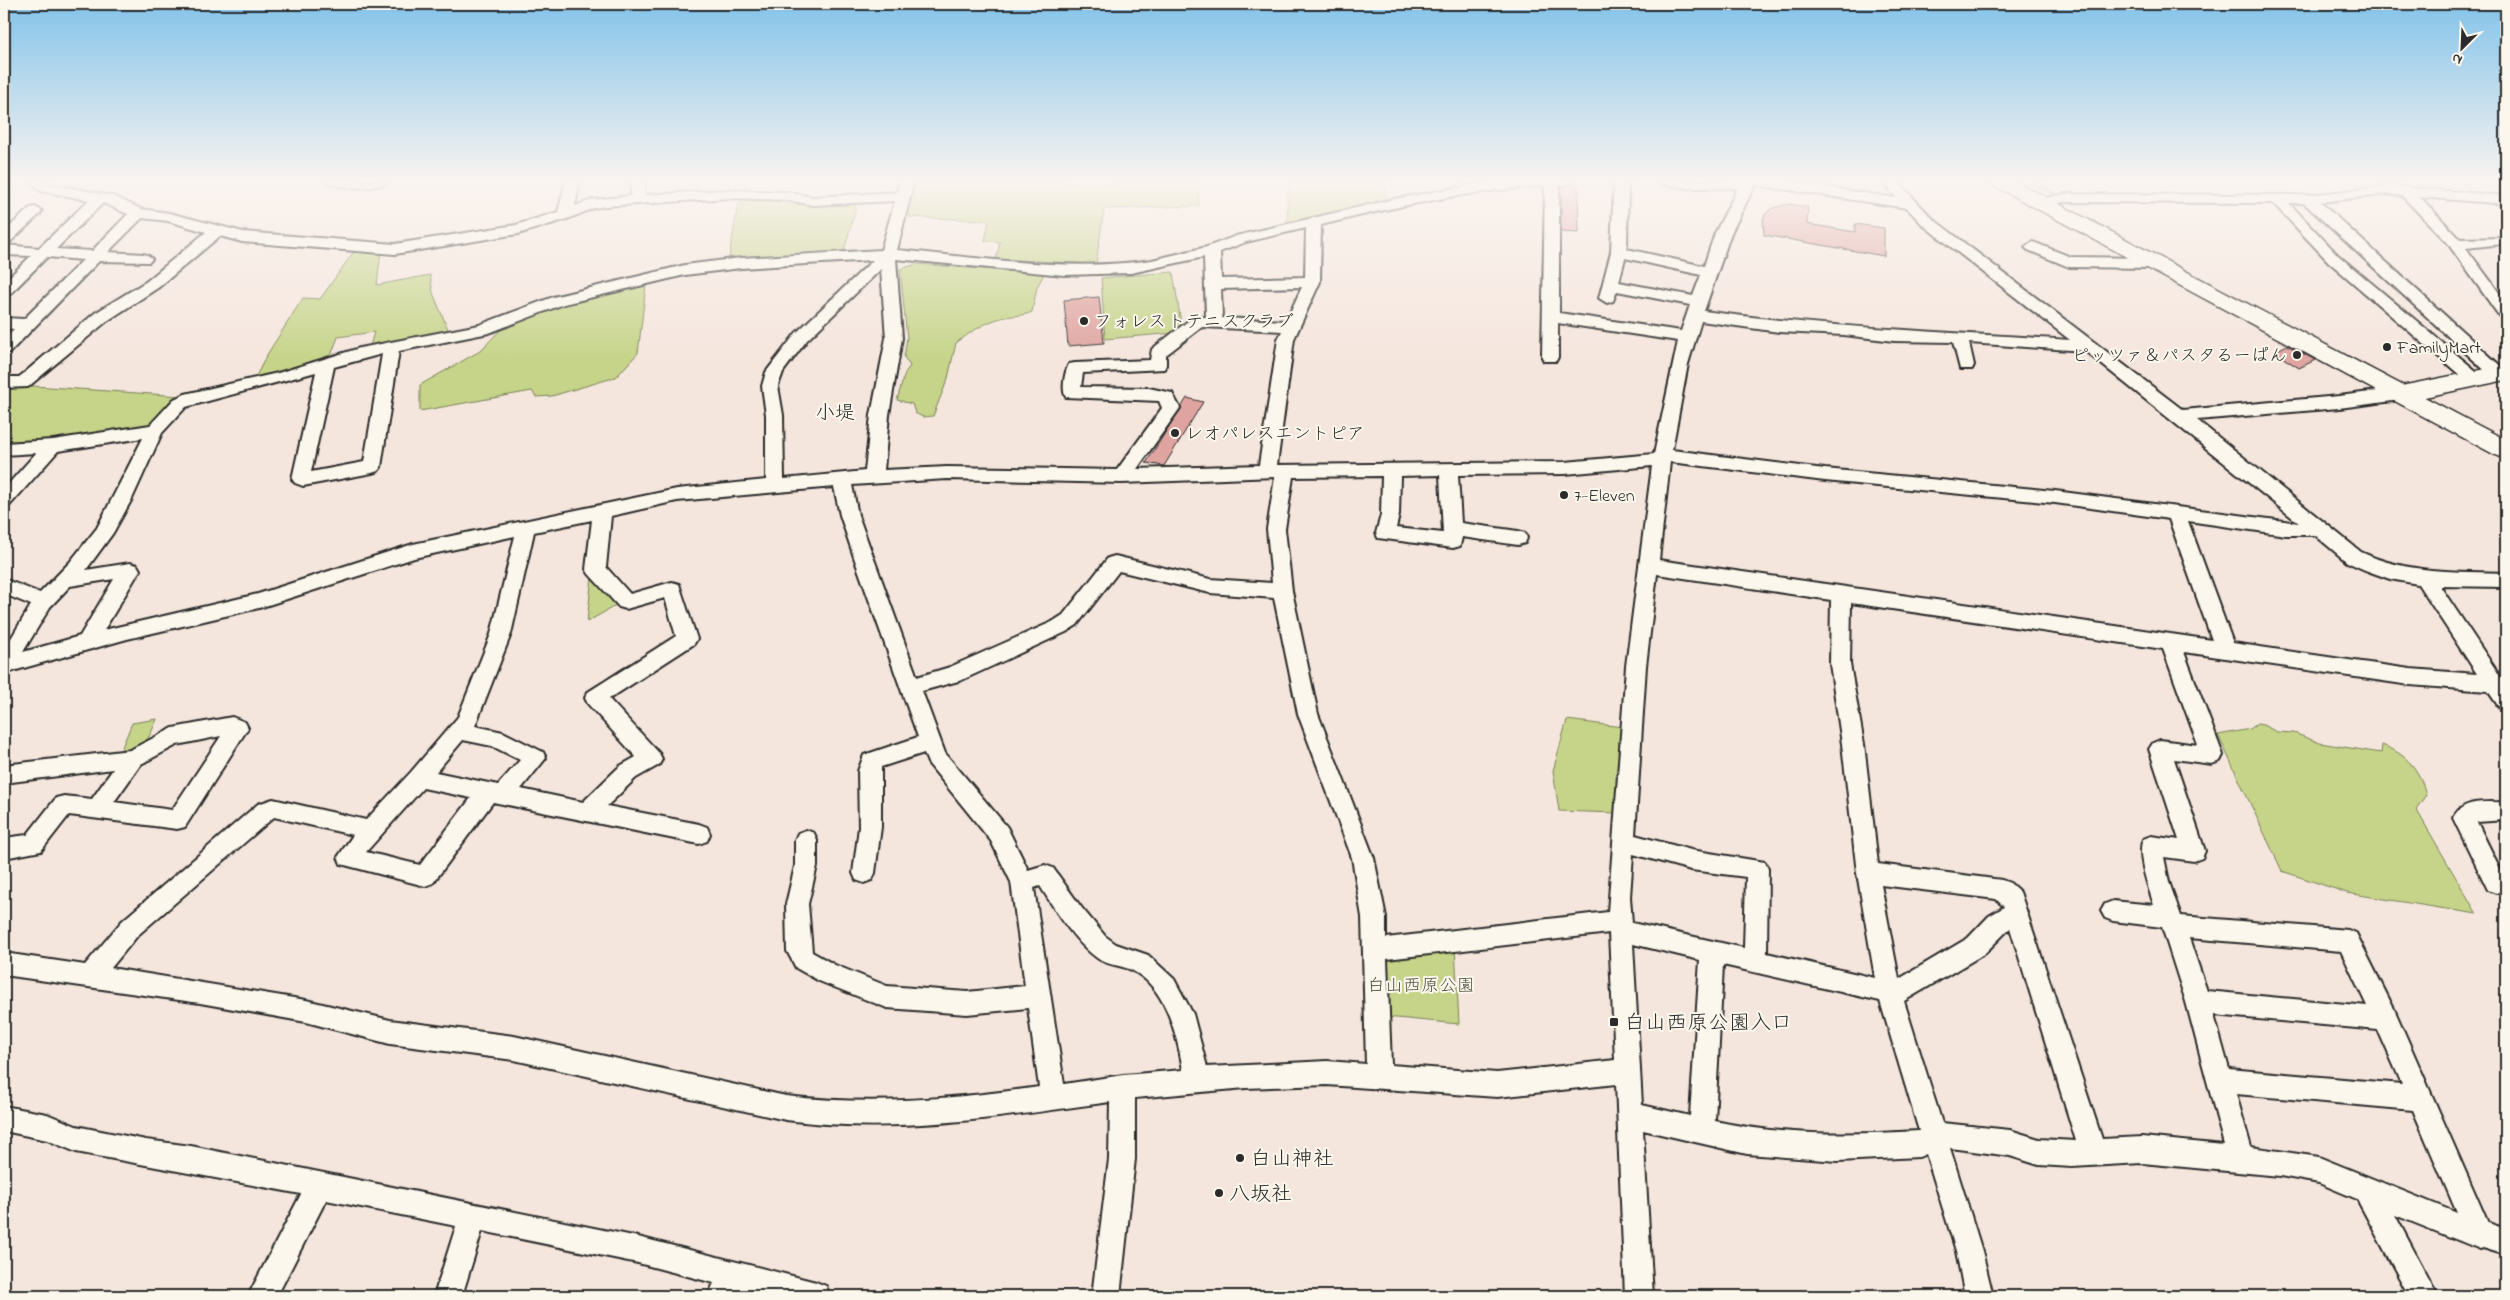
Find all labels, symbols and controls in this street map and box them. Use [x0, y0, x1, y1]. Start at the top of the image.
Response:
north arrow [2438, 22, 2488, 72]
text: N [2449, 47, 2466, 70]
place label: フォレストテニスクラブ [1094, 310, 1294, 336]
marker: フォレストテニスクラブ [1078, 315, 1090, 327]
place label: FamilyMart [2396, 336, 2481, 362]
marker: FamilyMart [2381, 341, 2393, 353]
place label: ピッツァ＆パスタるーぱん [2071, 344, 2287, 370]
marker: ピッツァ＆パスタるーぱん [2291, 349, 2303, 361]
district label: 小堤 [815, 400, 855, 429]
place label: レオパレスエントピア [1185, 422, 1365, 448]
marker: レオパレスエントピア [1169, 427, 1181, 439]
place label: 7-Eleven [1574, 484, 1635, 510]
marker: 7-Eleven [1558, 489, 1570, 501]
park label: 白山西原公園 [1367, 974, 1475, 1000]
place label: 白山西原公園入口 [1624, 1009, 1792, 1039]
marker: 白山西原公園入口 [1608, 1016, 1620, 1028]
place label: 白山神社 [1250, 1145, 1334, 1175]
marker: 白山神社 [1234, 1152, 1246, 1164]
place label: 八坂社 [1229, 1180, 1292, 1210]
marker: 八坂社 [1213, 1187, 1225, 1199]

